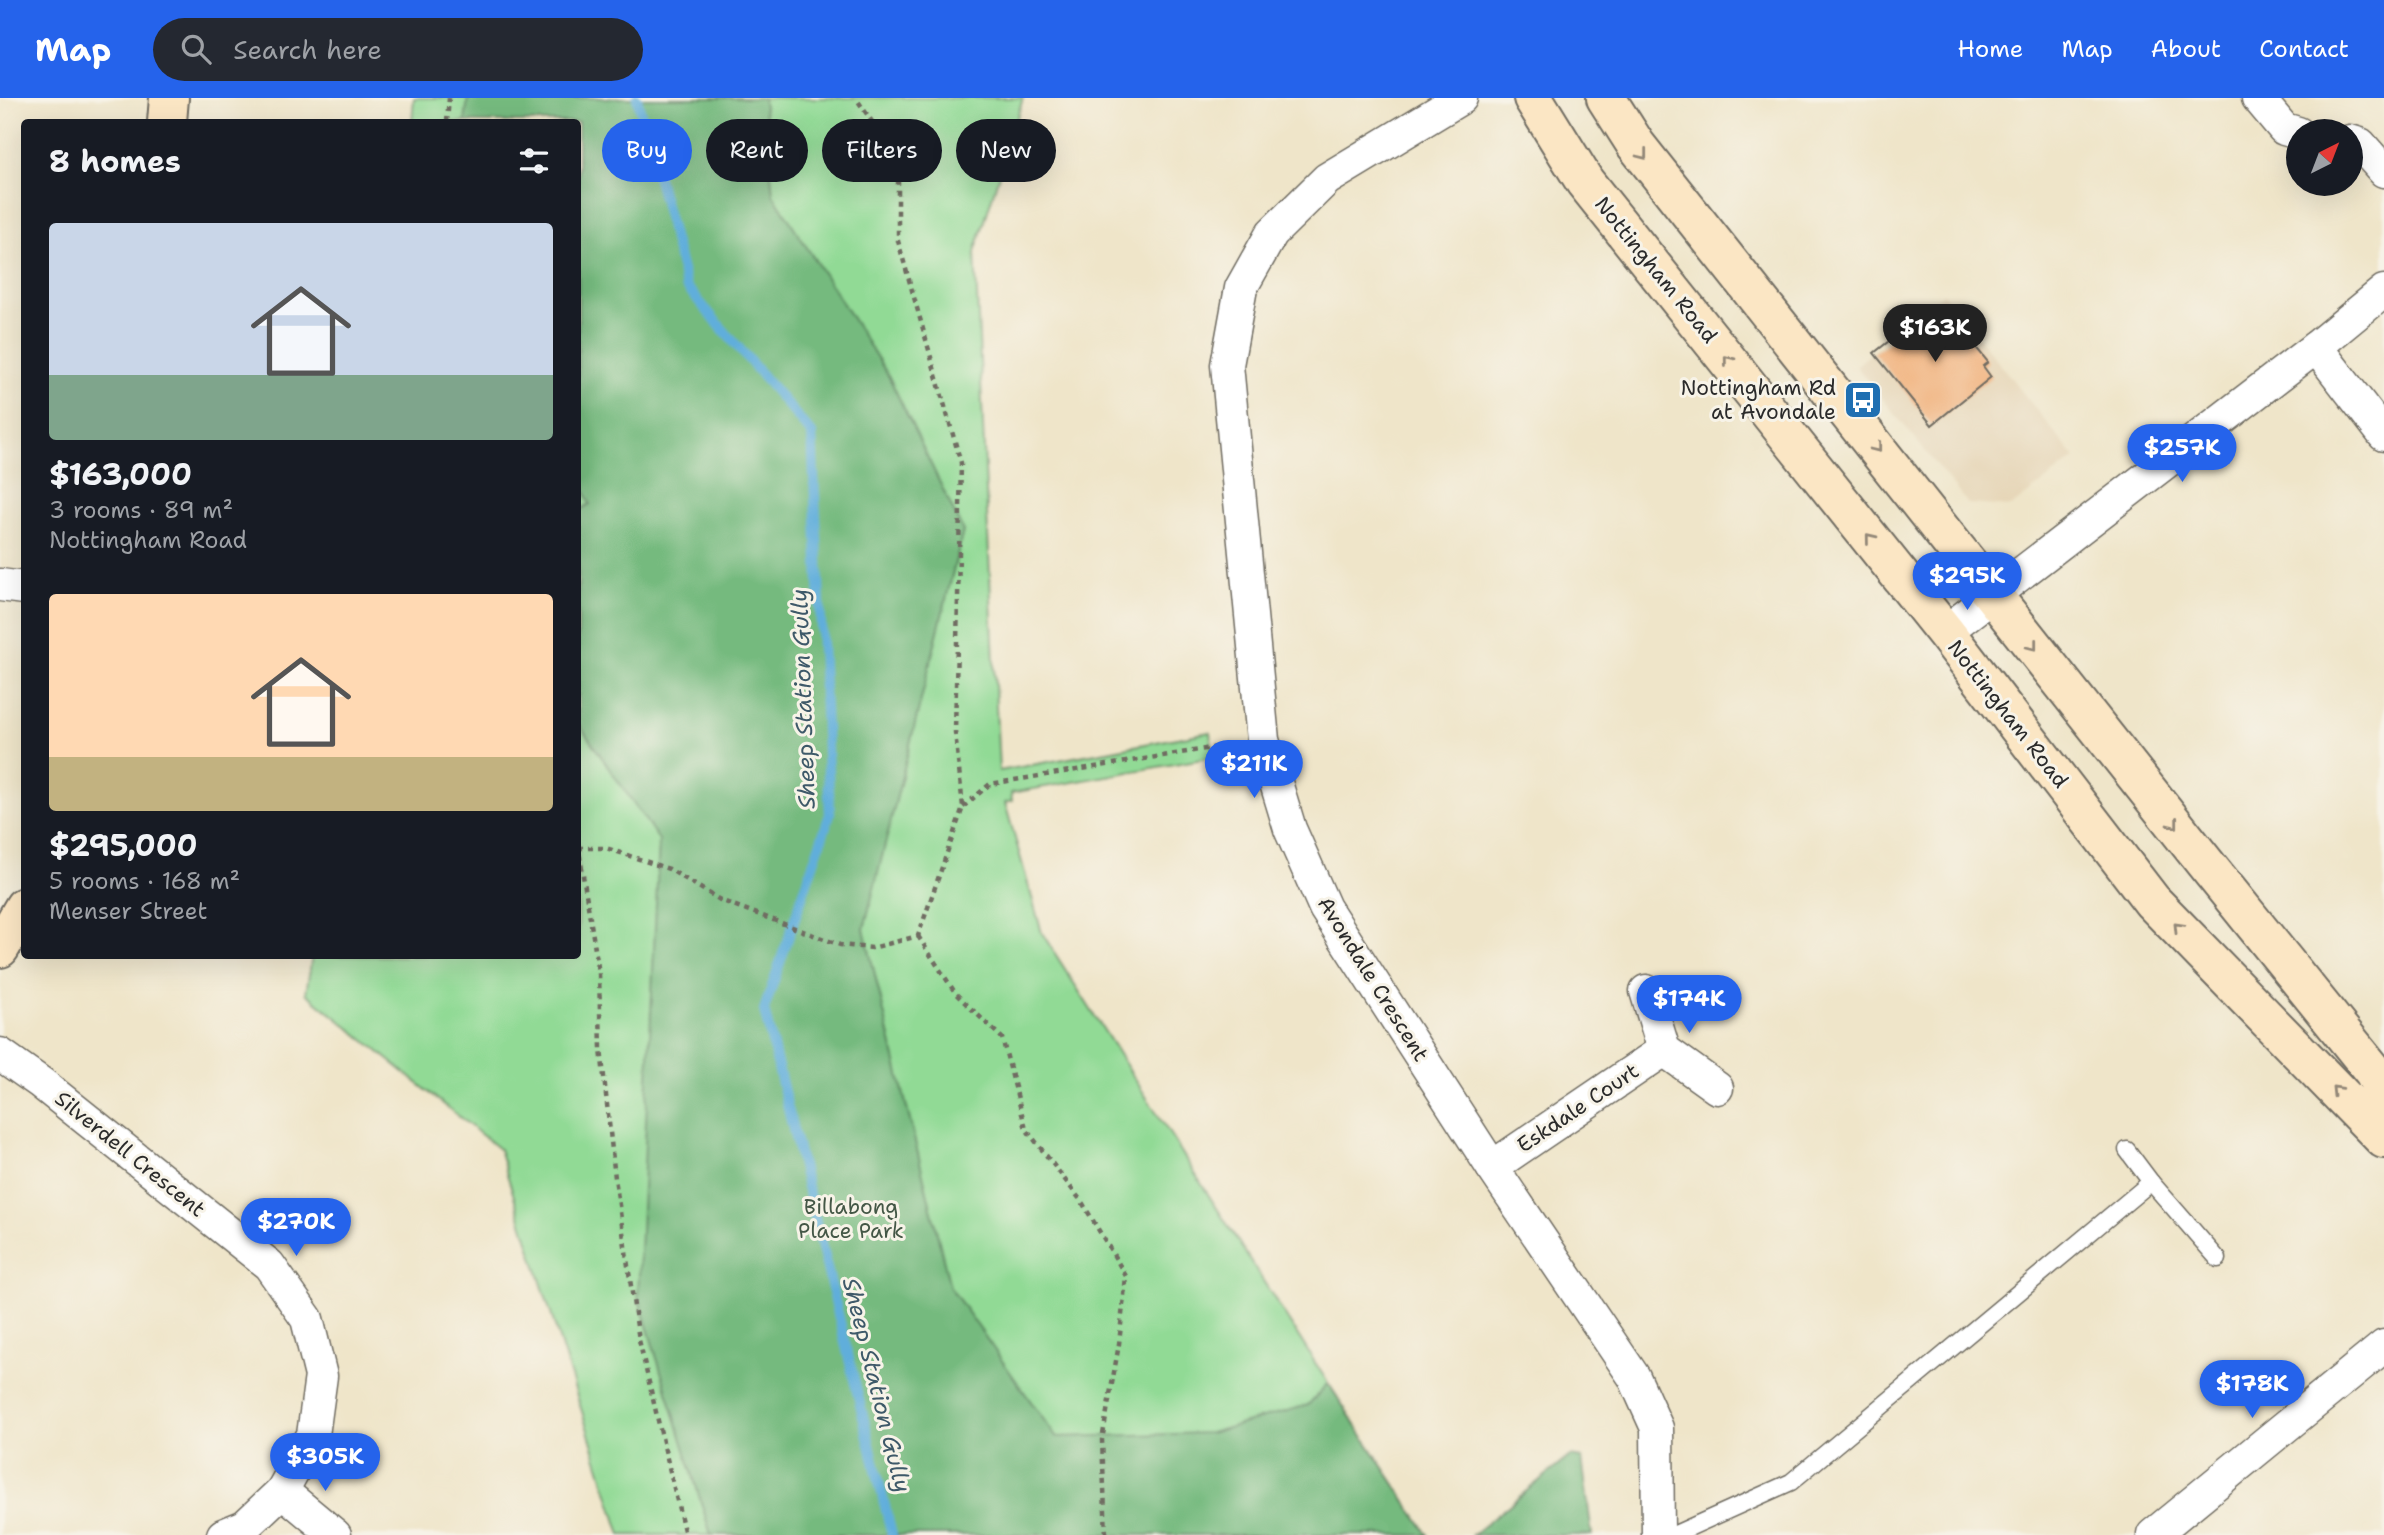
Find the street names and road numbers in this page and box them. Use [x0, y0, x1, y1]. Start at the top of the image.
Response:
street label: Nottingham Road [1588, 191, 1724, 349]
street label: Nottingham Road [1941, 634, 2075, 794]
street label: Avondale Crescent [1311, 891, 1435, 1067]
street label: Eskdale Court [1512, 1057, 1644, 1159]
street label: Silverdell Crescent [49, 1085, 211, 1223]

